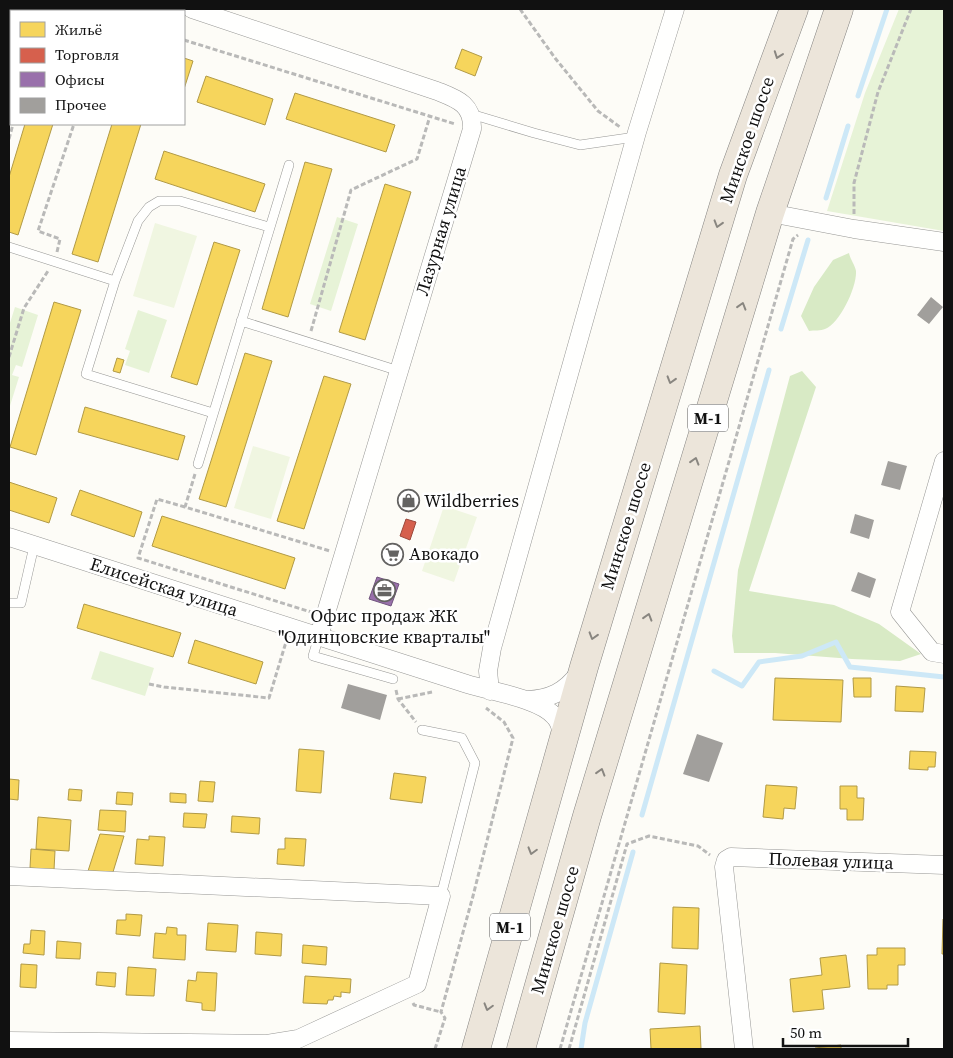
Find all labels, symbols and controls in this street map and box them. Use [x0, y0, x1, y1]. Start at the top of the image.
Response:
legend [10, 10, 185, 125]
text: Жильё [55, 19, 103, 40]
text: Торговля [55, 44, 119, 65]
one-way arrow [774, 50, 784, 58]
text: Офисы [55, 69, 105, 90]
street label: Минское шоссе [713, 73, 780, 207]
text: Прочее [55, 94, 107, 115]
street label: Лазурная улица [409, 162, 472, 298]
one-way arrow [714, 220, 724, 228]
one-way arrow [736, 302, 746, 310]
one-way arrow [667, 375, 677, 384]
road number: М-1 [688, 404, 728, 432]
one-way arrow [689, 458, 699, 466]
street label: Минское шоссе [594, 459, 657, 593]
place label: Wildberries [424, 488, 519, 513]
shop icon: Wildberries [396, 489, 420, 513]
place label: Авокадо [409, 541, 479, 566]
supermarket icon: Авокадо [381, 542, 405, 566]
street label: Елисейская улица [87, 551, 242, 622]
office icon: Офис продаж ЖК "Одинцовские кварталы" [372, 579, 396, 603]
place label: Офис продаж ЖК "Одинцовские кварталы" [278, 603, 490, 649]
one-way arrow [642, 613, 652, 621]
one-way arrow [589, 631, 599, 639]
one-way arrow [595, 769, 605, 777]
one-way arrow [527, 846, 537, 855]
street label: Полевая улица [768, 846, 895, 875]
street label: Минское шоссе [524, 863, 585, 997]
road number: М-1 [490, 914, 530, 940]
one-way arrow [483, 1003, 493, 1011]
scale bar [783, 1016, 908, 1048]
text: 50 m [790, 1022, 822, 1043]

